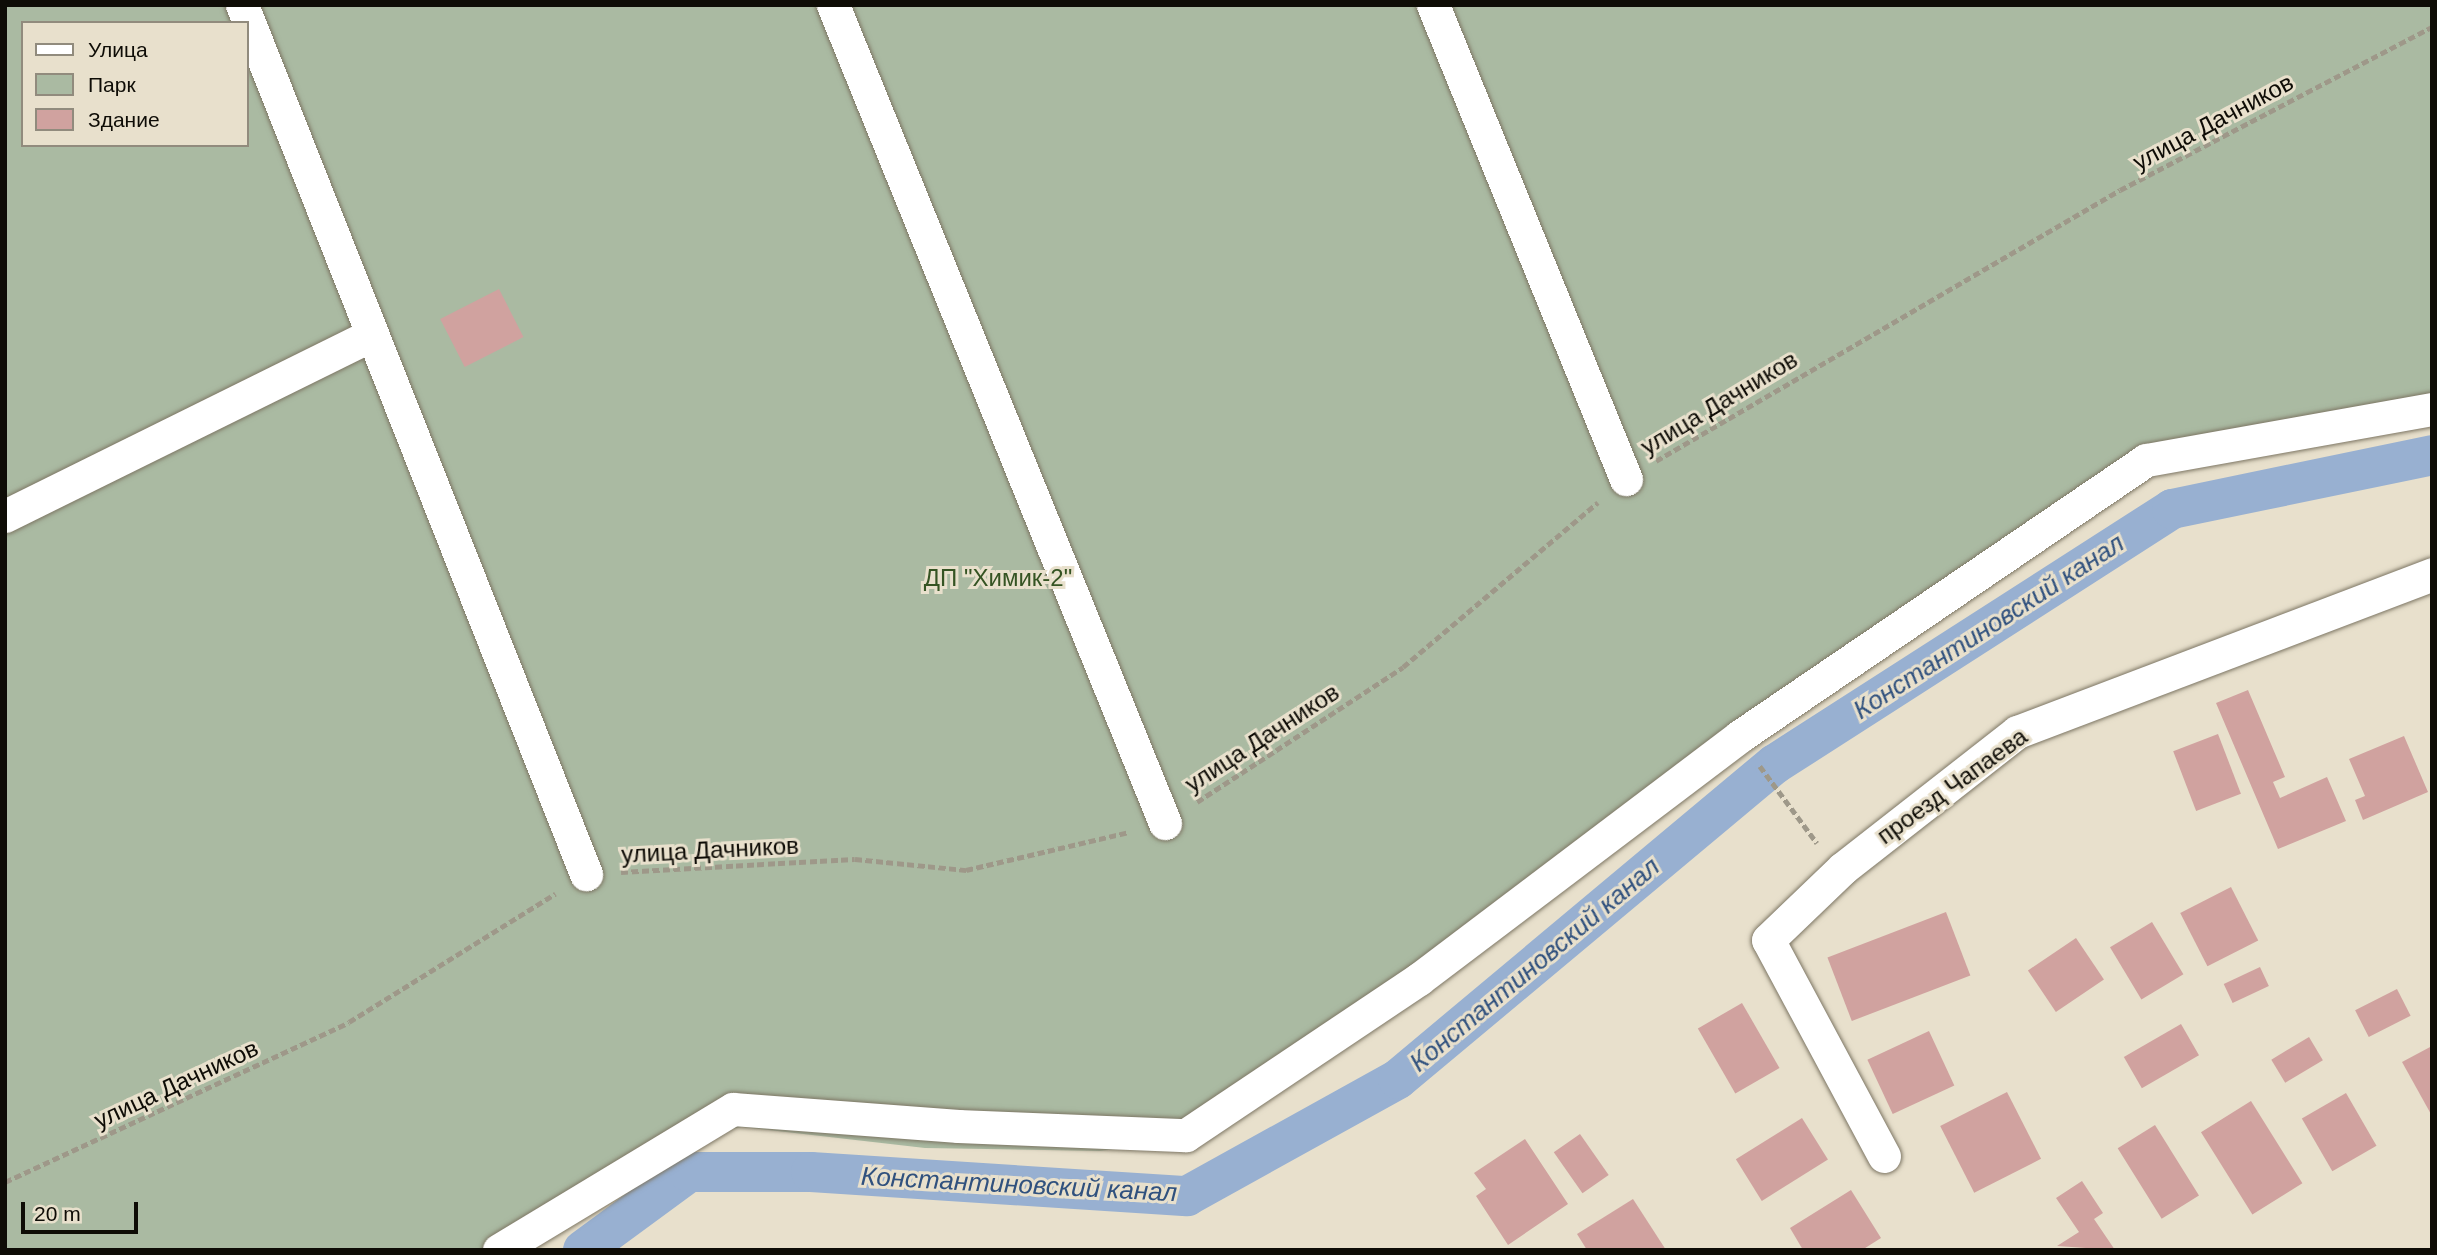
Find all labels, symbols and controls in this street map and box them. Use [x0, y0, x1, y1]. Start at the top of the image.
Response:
legend [21, 21, 248, 147]
text: Улица [88, 38, 148, 61]
street label: улица Дачников [2128, 68, 2298, 176]
text: Парк [88, 73, 136, 96]
text: Здание [88, 108, 160, 131]
street label: улица Дачников [1635, 345, 1803, 461]
water label: Константиновский канал [1848, 528, 2130, 726]
park label: ДП "Химик-2" [924, 564, 1072, 592]
street label: улица Дачников [1180, 678, 1344, 798]
street label: проезд Чапаева [1871, 722, 2033, 850]
street label: улица Дачников [620, 831, 800, 869]
water label: Константиновский канал [1404, 851, 1666, 1079]
street label: улица Дачников [89, 1033, 263, 1135]
water label: Константиновский канал [860, 1161, 1178, 1209]
scale bar [24, 1188, 142, 1232]
text: 20 m [34, 1202, 81, 1225]

